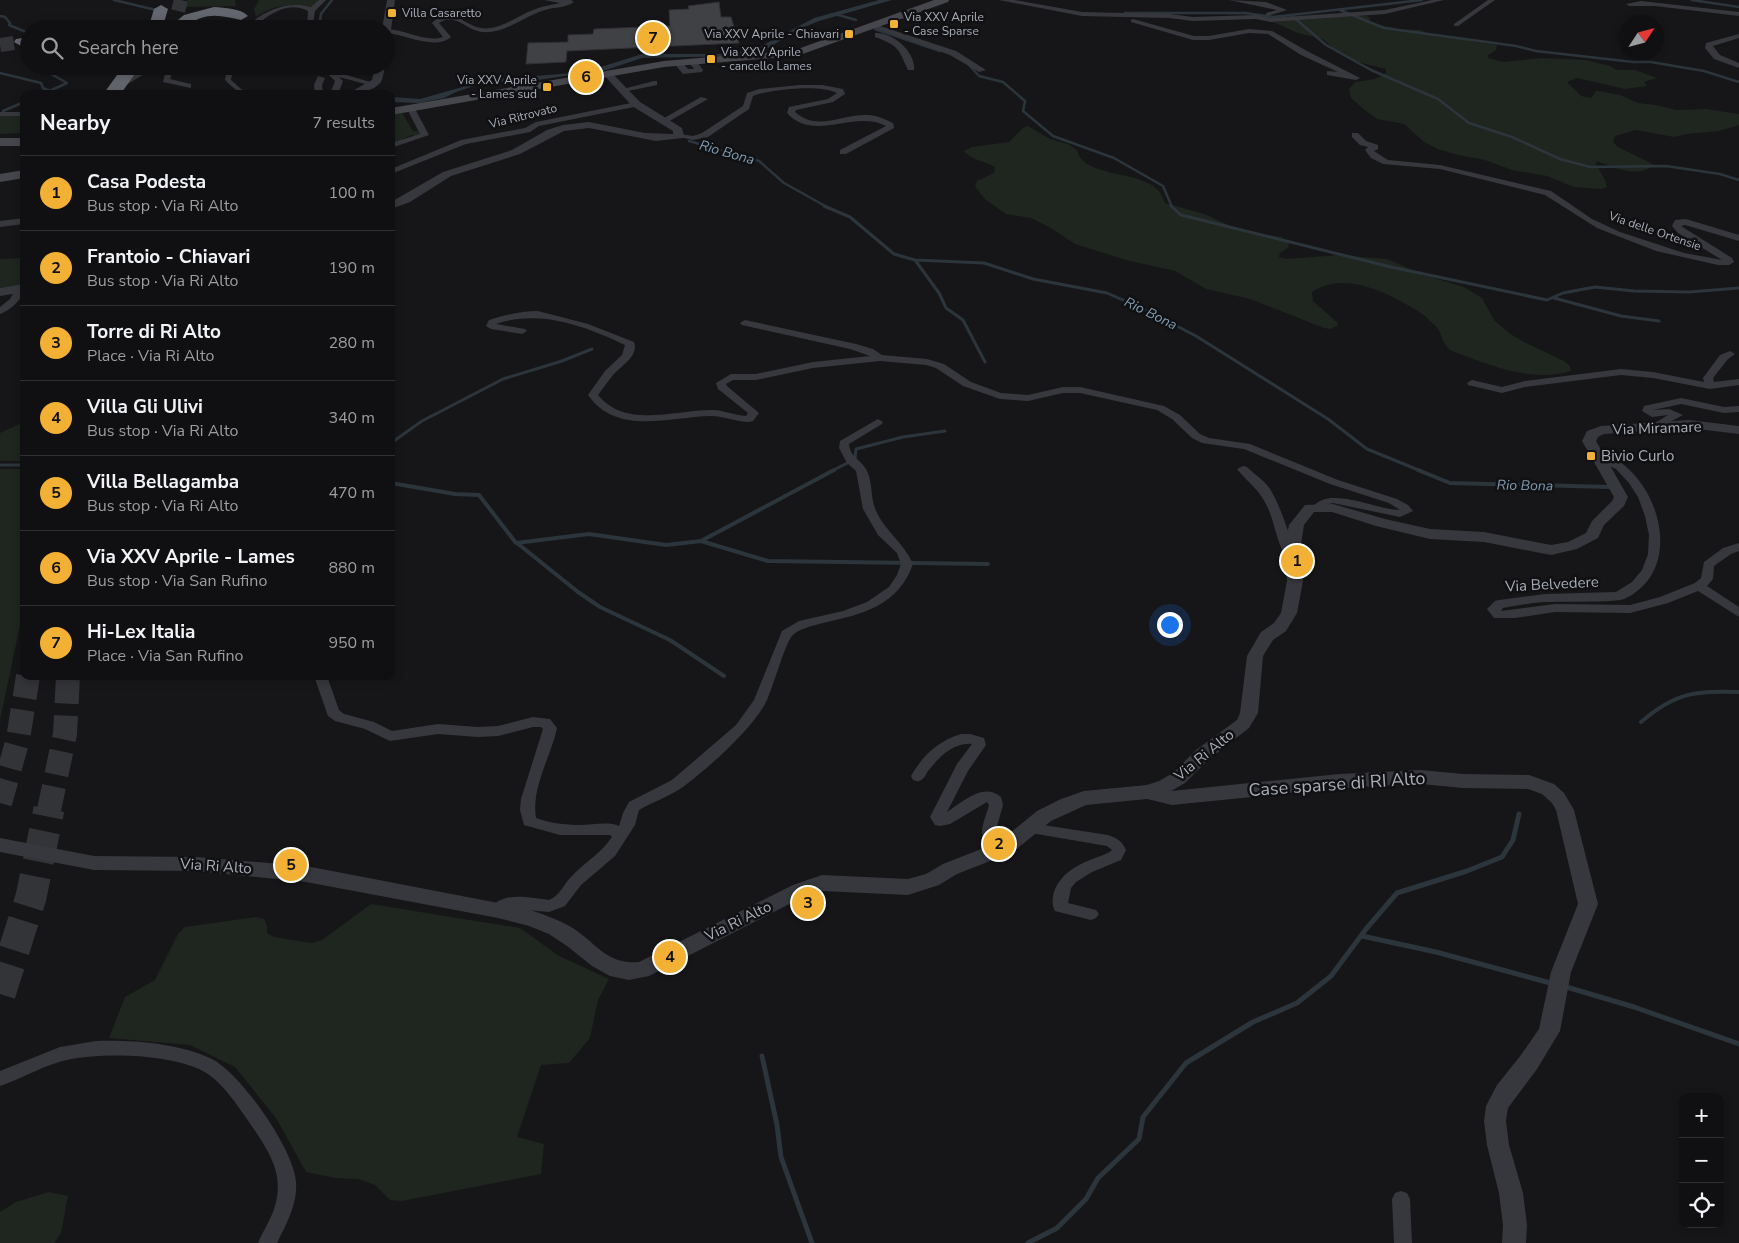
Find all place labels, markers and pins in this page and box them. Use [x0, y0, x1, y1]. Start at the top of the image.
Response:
place label: Villa Casaretto [401, 5, 482, 21]
marker: Villa Casaretto [386, 7, 398, 19]
place label: Via XXV Aprile - Case Sparse [903, 9, 984, 39]
marker: Via XXV Aprile - Case Sparse [888, 18, 900, 30]
pin: 7 [637, 19, 669, 57]
place label: Via XXV Aprile - Chiavari [703, 26, 839, 42]
marker: Via XXV Aprile - Chiavari [843, 28, 855, 40]
place label: Via XXV Aprile - cancello Lames [720, 44, 812, 74]
marker: Via XXV Aprile - cancello Lames [705, 53, 717, 65]
pin: 6 [570, 58, 602, 96]
place label: Via XXV Aprile - Lames sud [456, 72, 537, 102]
marker: Via XXV Aprile - Lames sud [541, 81, 553, 93]
place label: Bivio Curlo [1601, 446, 1674, 466]
marker: Bivio Curlo [1585, 450, 1597, 462]
pin: 1 [1281, 542, 1313, 580]
pin: 2 [983, 825, 1015, 863]
pin: 5 [275, 846, 307, 884]
pin: 3 [792, 884, 824, 922]
pin: 4 [654, 938, 686, 976]

